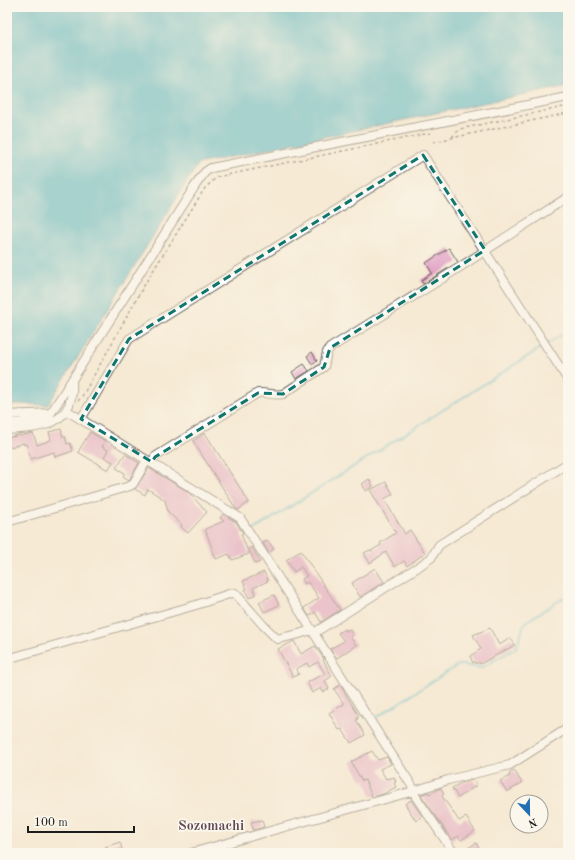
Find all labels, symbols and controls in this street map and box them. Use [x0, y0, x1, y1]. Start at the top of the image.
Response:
north arrow [509, 794, 549, 834]
scale bar [28, 808, 134, 834]
text: N [526, 815, 538, 829]
text: 100 m [34, 817, 68, 829]
district label: Sozomachi [178, 819, 244, 833]

